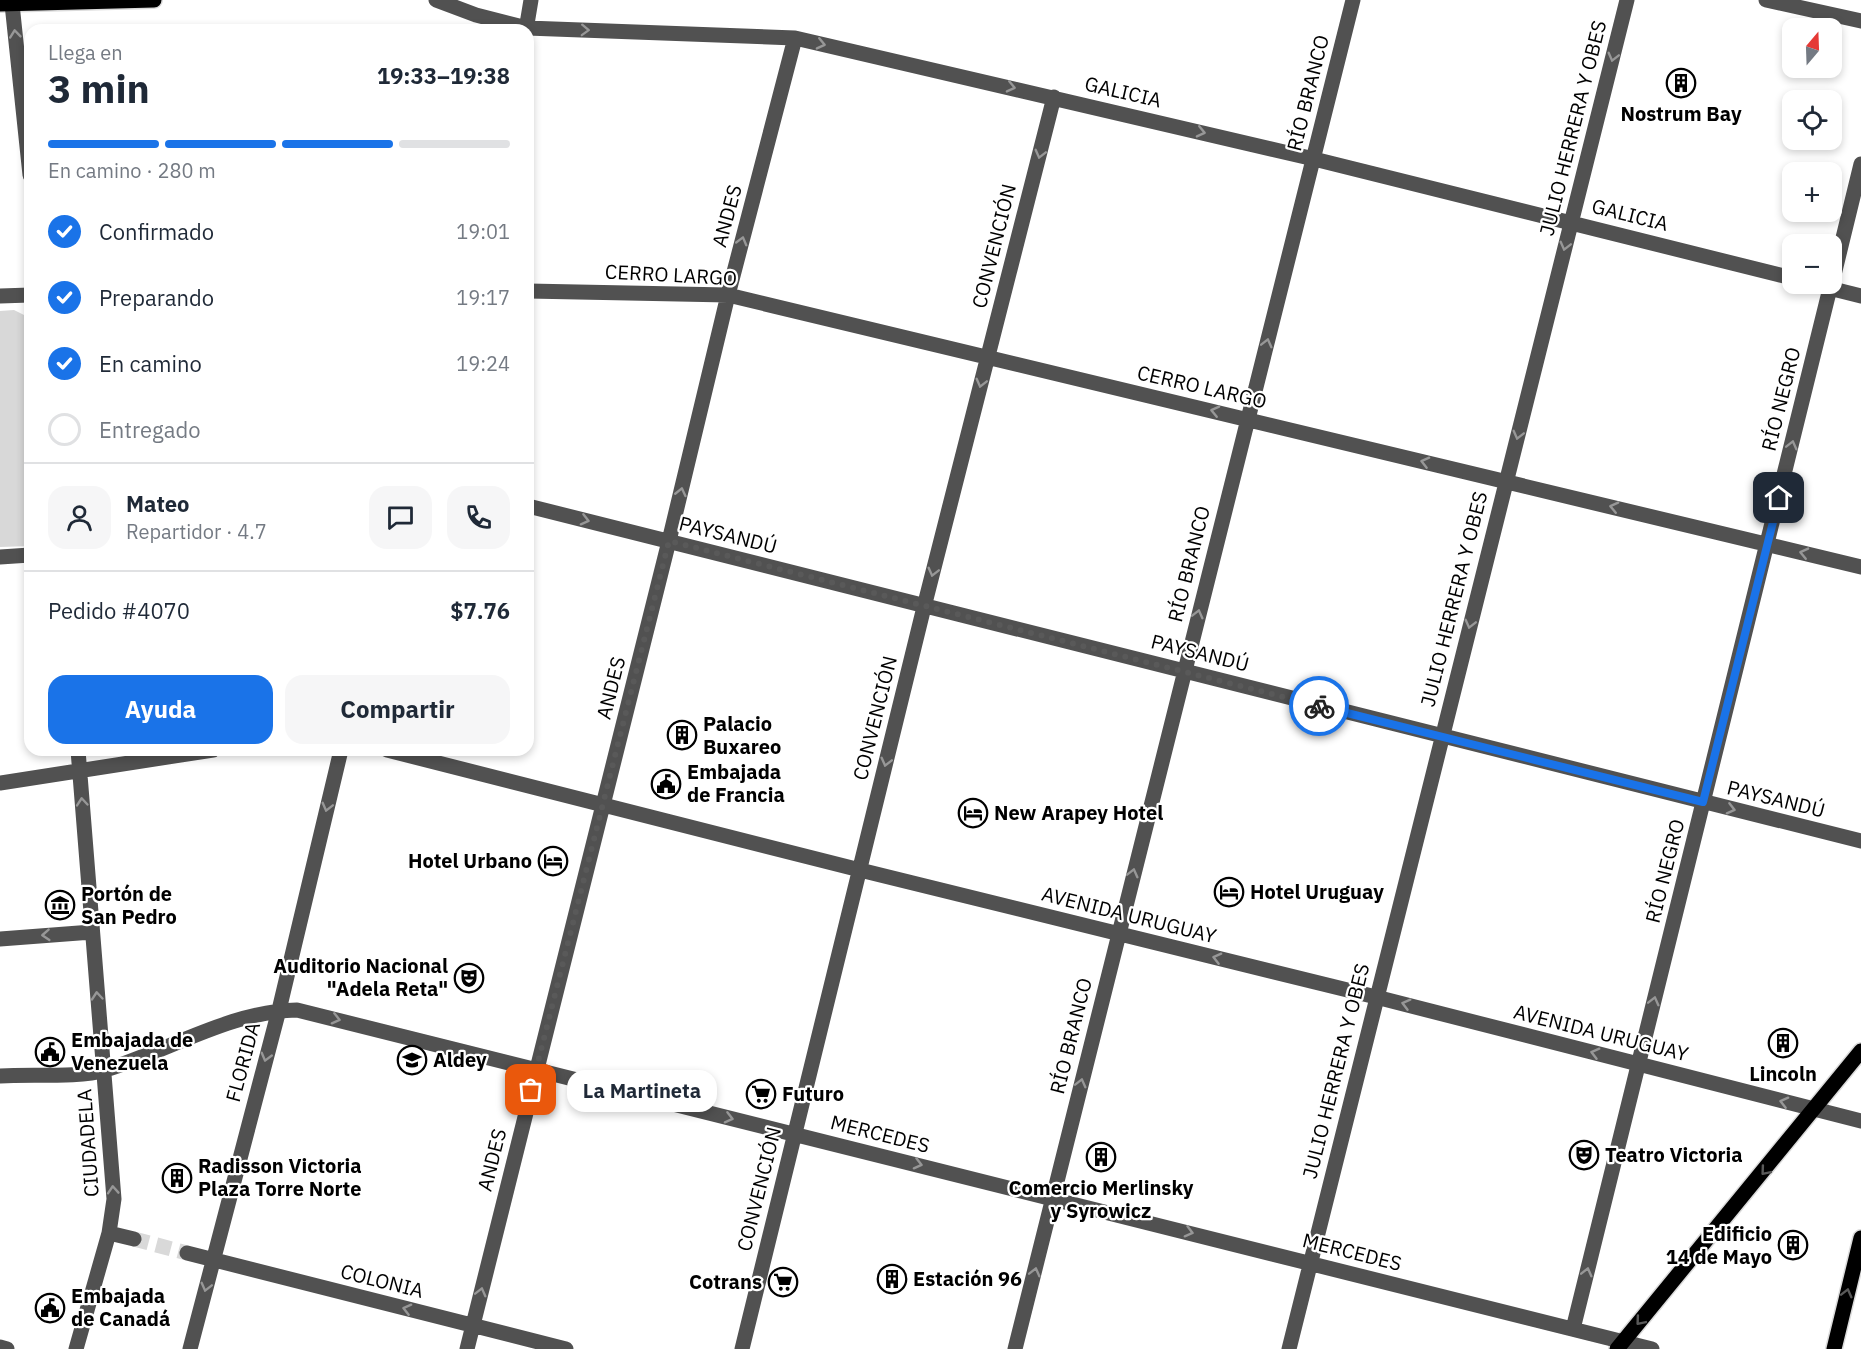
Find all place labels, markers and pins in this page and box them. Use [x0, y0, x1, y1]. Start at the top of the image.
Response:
building icon: Nostrum Bay [1665, 67, 1697, 99]
place label: Nostrum Bay [1620, 100, 1742, 127]
pin [1753, 472, 1804, 523]
place label: Palacio Buxareo [703, 710, 781, 760]
building icon: Palacio Buxareo [666, 719, 698, 751]
place label: Embajada de Francia [687, 758, 785, 808]
public building icon: Embajada de Francia [650, 768, 682, 800]
hotel icon: New Arapey Hotel [957, 797, 989, 829]
place label: New Arapey Hotel [994, 799, 1163, 826]
hotel icon: Hotel Urbano [537, 845, 569, 877]
place label: Hotel Urbano [408, 847, 532, 874]
hotel icon: Hotel Uruguay [1213, 876, 1245, 908]
place label: Hotel Uruguay [1250, 878, 1384, 905]
place label: Portón de San Pedro [81, 880, 177, 930]
museum icon: Portón de San Pedro [44, 889, 76, 921]
place label: Auditorio Nacional "Adela Reta" [273, 952, 448, 1002]
theatre icon: Auditorio Nacional "Adela Reta" [453, 962, 485, 994]
place label: Embajada de Venezuela [71, 1026, 193, 1076]
building icon: Lincoln [1767, 1027, 1799, 1059]
public building icon: Embajada de Venezuela [34, 1036, 66, 1068]
school or university icon: Aldey [396, 1044, 428, 1076]
place label: Aldey [433, 1046, 487, 1073]
place label: Lincoln [1749, 1060, 1817, 1087]
pin [505, 1064, 556, 1115]
callout: La Martineta [567, 1069, 717, 1111]
supermarket icon: Futuro [745, 1078, 777, 1110]
place label: Futuro [782, 1080, 844, 1107]
theatre icon: Teatro Victoria [1568, 1139, 1600, 1171]
building icon: Comercio Merlinsky y Syrowicz [1085, 1141, 1117, 1173]
place label: Teatro Victoria [1605, 1141, 1743, 1168]
place label: Radisson Victoria Plaza Torre Norte [198, 1152, 362, 1202]
building icon: Radisson Victoria Plaza Torre Norte [161, 1162, 193, 1194]
place label: Comercio Merlinsky y Syrowicz [1008, 1174, 1194, 1224]
place label: Edificio 14 de Mayo [1666, 1220, 1772, 1270]
building icon: Edificio 14 de Mayo [1777, 1229, 1809, 1261]
building icon: Estación 96 [876, 1263, 908, 1295]
place label: Estación 96 [913, 1265, 1022, 1292]
supermarket icon: Cotrans [767, 1266, 799, 1298]
place label: Cotrans [689, 1268, 762, 1295]
place label: Embajada de Canadá [71, 1282, 170, 1332]
public building icon: Embajada de Canadá [34, 1292, 66, 1324]

